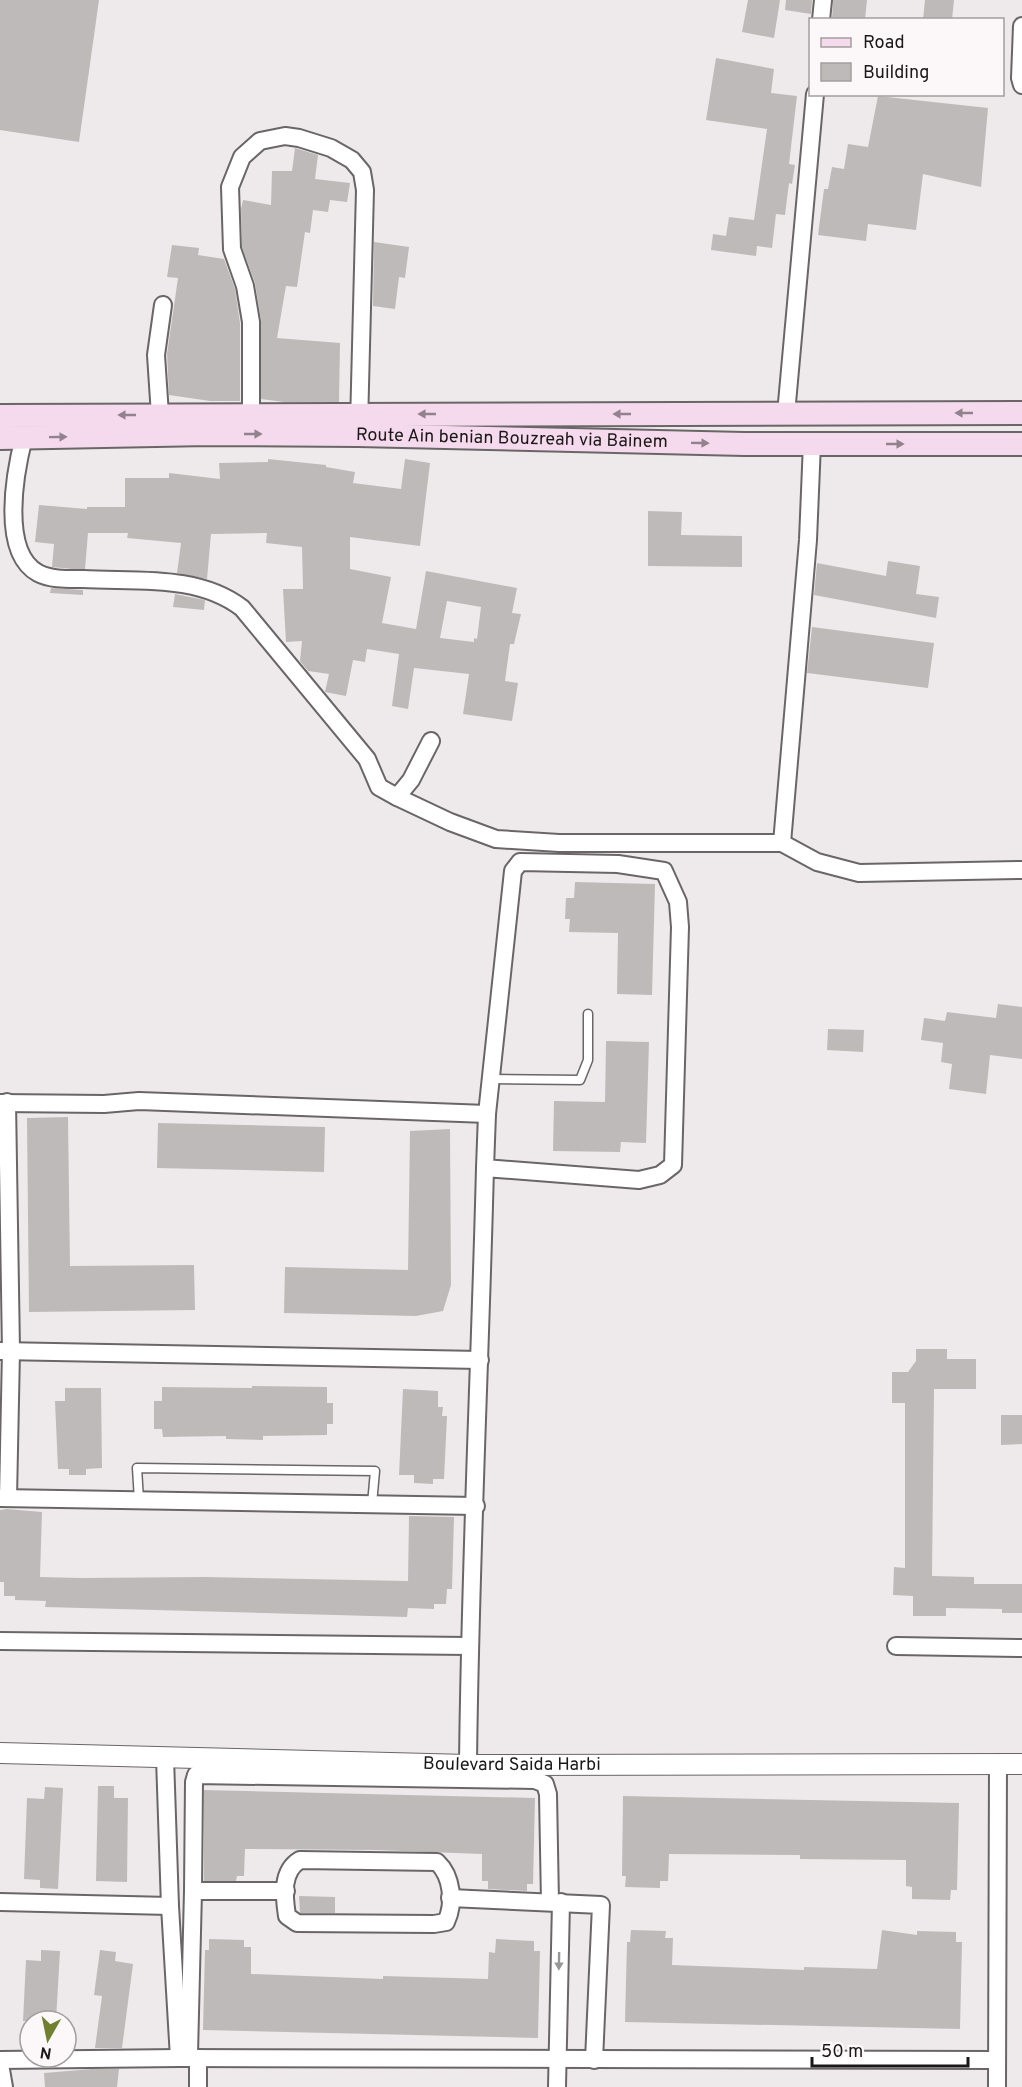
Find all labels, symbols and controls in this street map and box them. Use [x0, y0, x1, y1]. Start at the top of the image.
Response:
legend [809, 18, 1004, 96]
text: Road [863, 32, 905, 55]
text: Building [863, 62, 929, 85]
one-way arrow [954, 408, 973, 418]
one-way arrow [417, 409, 436, 419]
one-way arrow [612, 409, 631, 419]
one-way arrow [117, 411, 136, 420]
street label: Route Ain benian Bouzreah via Bainem [356, 423, 668, 454]
one-way arrow [244, 429, 263, 439]
one-way arrow [49, 432, 68, 441]
one-way arrow [691, 438, 710, 448]
one-way arrow [886, 439, 905, 449]
street label: Boulevard Saida Harbi [423, 1752, 601, 1777]
one-way arrow [555, 1951, 564, 1970]
north arrow [18, 2009, 78, 2069]
scale bar [812, 2030, 968, 2068]
text: N [39, 2041, 53, 2063]
text: 50 m [821, 2041, 863, 2064]

